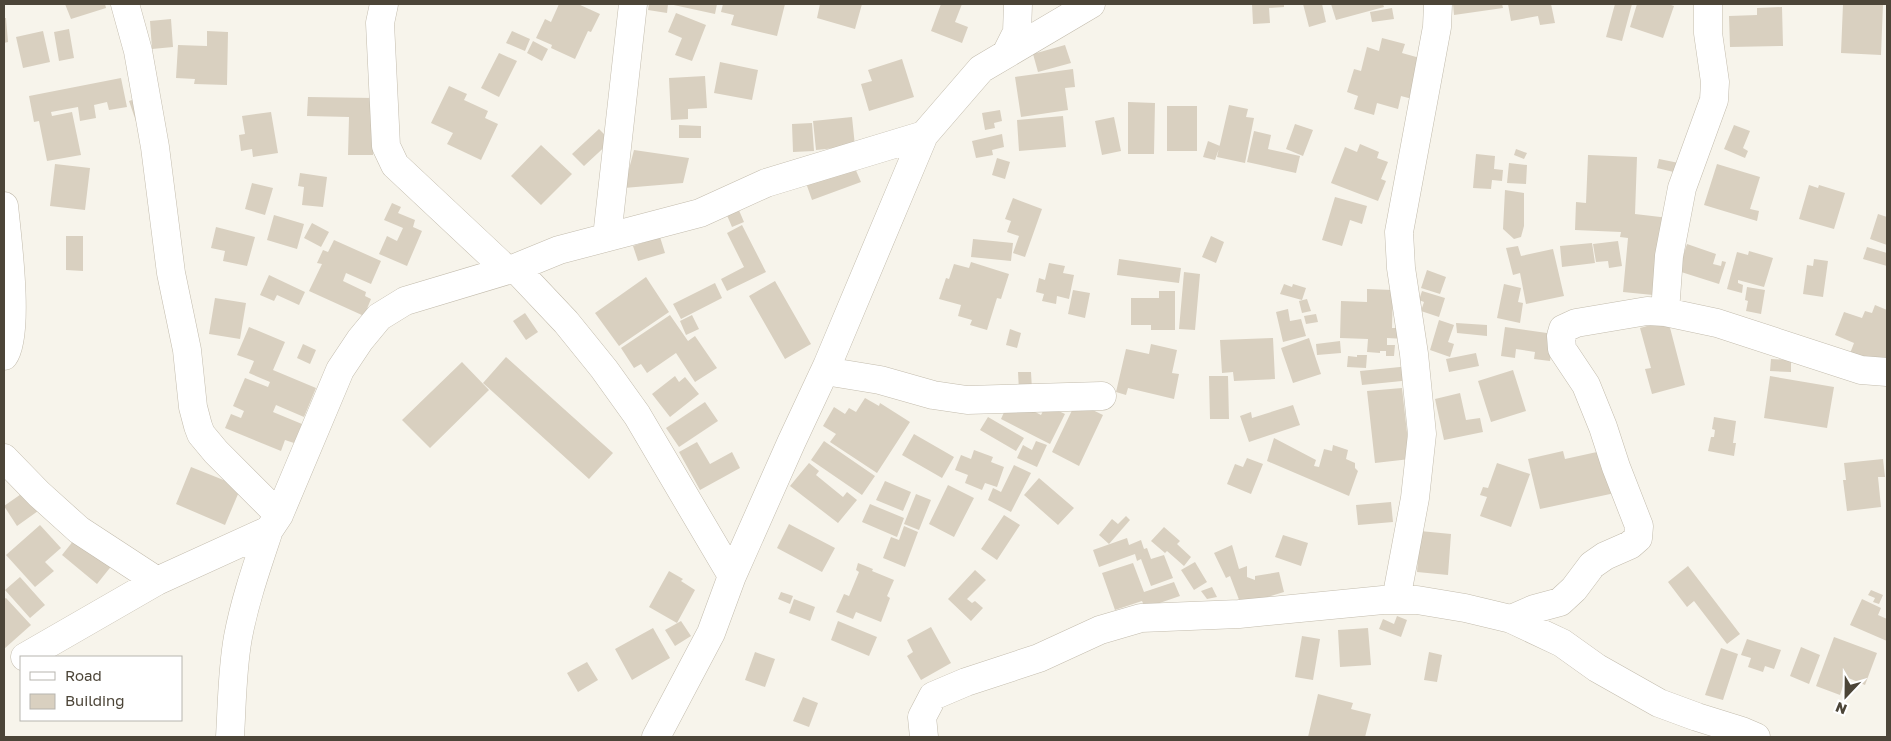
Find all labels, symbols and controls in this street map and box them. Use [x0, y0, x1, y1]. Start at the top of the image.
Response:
legend [20, 656, 182, 721]
text: Road [65, 666, 102, 684]
north arrow [1821, 671, 1871, 721]
text: Building [65, 691, 125, 709]
text: N [1833, 699, 1849, 718]

